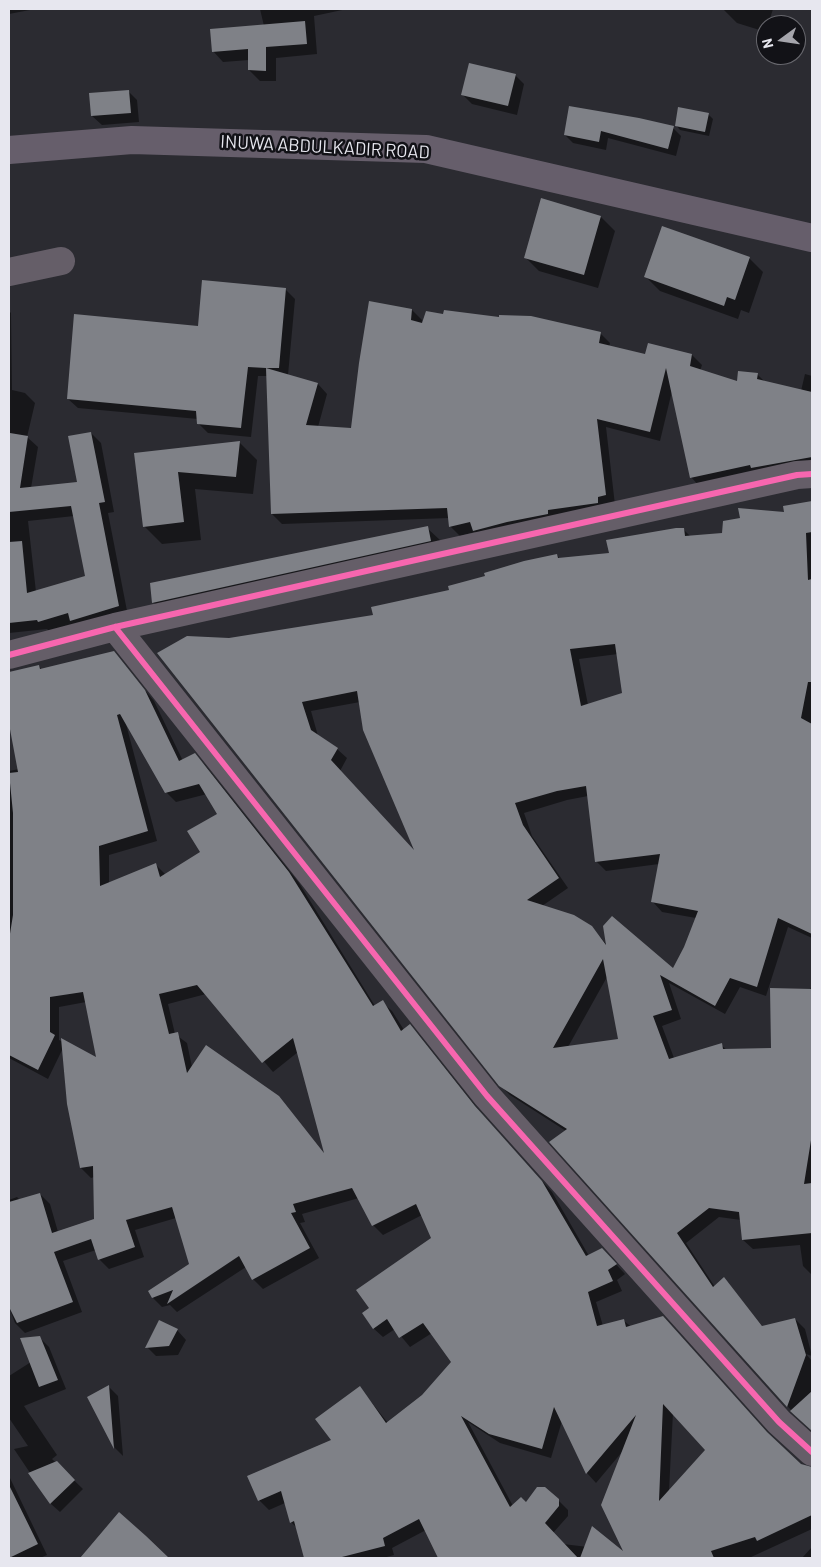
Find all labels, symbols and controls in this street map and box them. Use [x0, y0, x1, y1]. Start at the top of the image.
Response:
north arrow [756, 15, 806, 65]
text: N [758, 37, 776, 50]
street label: INUWA ABDULKADIR ROAD [220, 131, 430, 163]

